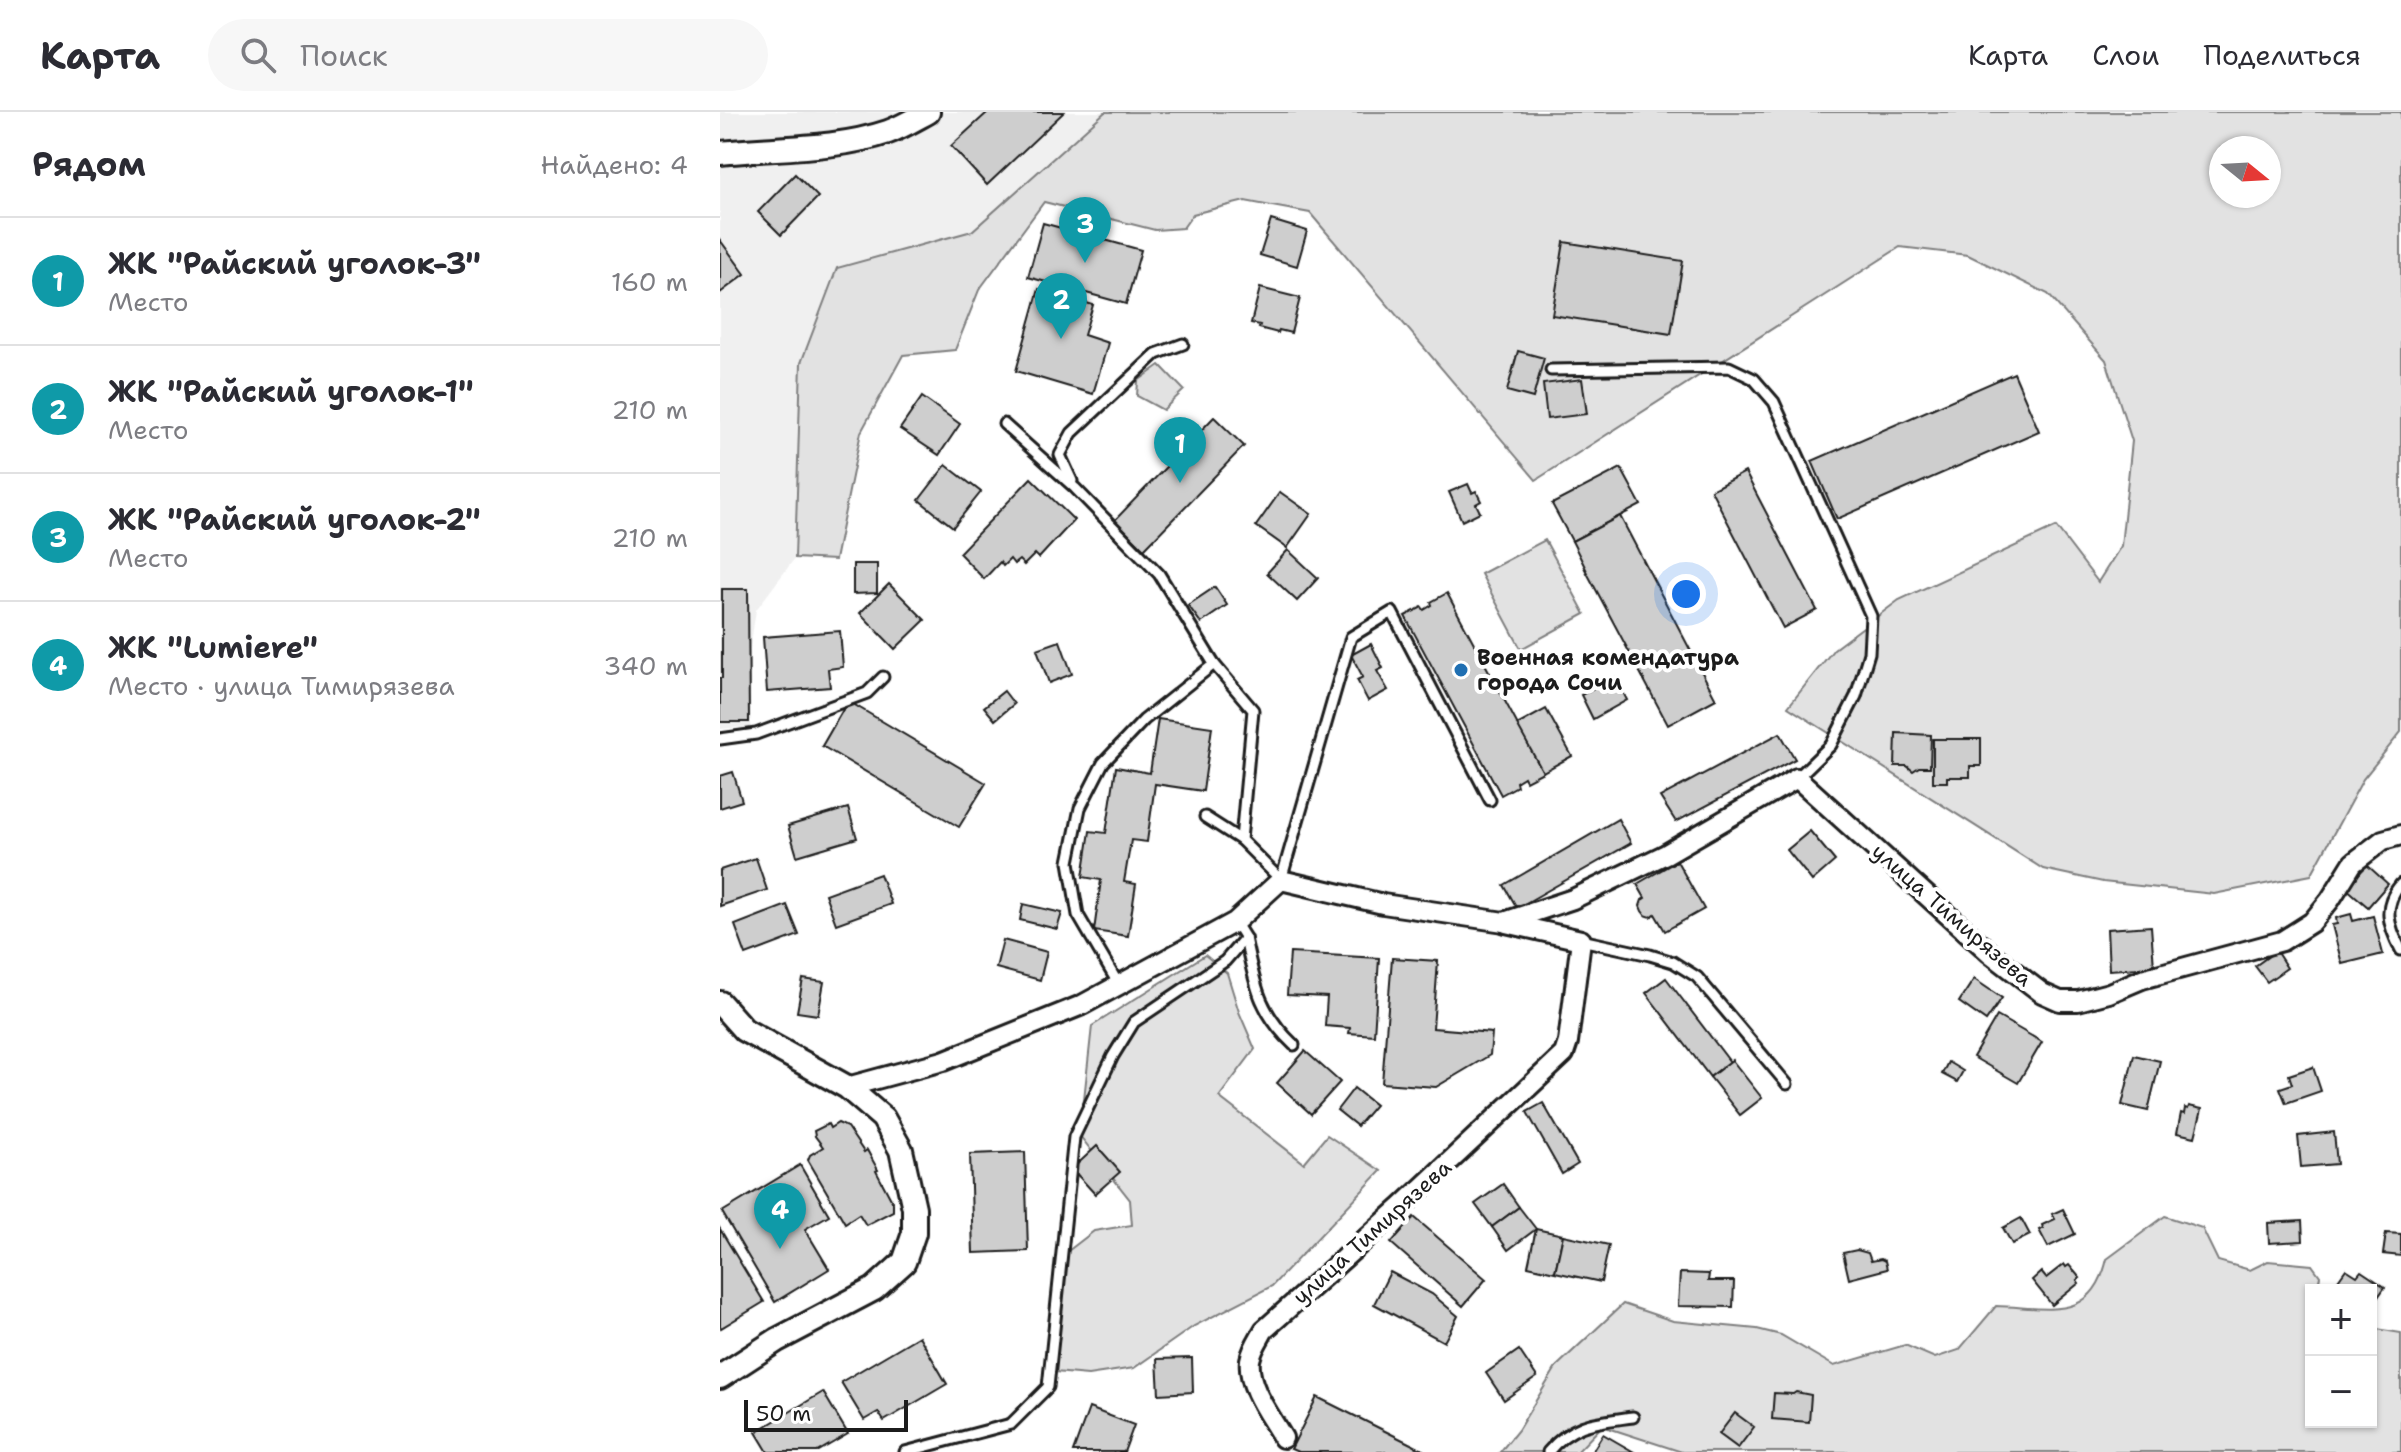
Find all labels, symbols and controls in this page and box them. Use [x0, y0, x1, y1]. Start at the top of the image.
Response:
search box [208, 19, 768, 91]
text: Карта [40, 30, 160, 81]
icon: search [236, 33, 280, 77]
text: Поиск [300, 35, 388, 76]
text: Карта [1968, 36, 2048, 74]
text: Слои [2092, 36, 2159, 74]
text: Поделиться [2203, 36, 2361, 74]
north arrow [2209, 136, 2281, 208]
text: Рядом [32, 141, 146, 187]
text: Найдено: 4 [541, 147, 688, 182]
pin: 3 [1059, 197, 1111, 263]
text: ЖК "Райский уголок-3" [108, 243, 481, 284]
text: 1 [52, 264, 64, 299]
text: 160 m [611, 264, 688, 299]
pin: 2 [1035, 273, 1087, 339]
text: Место [108, 284, 189, 319]
text: ЖК "Райский уголок-1" [108, 371, 474, 412]
text: 2 [49, 392, 67, 427]
text: 210 m [611, 392, 688, 427]
text: Место [108, 412, 189, 447]
pin: 1 [1154, 417, 1206, 483]
text: ЖК "Райский уголок-2" [108, 499, 481, 540]
text: 3 [49, 520, 67, 555]
text: 210 m [611, 520, 688, 555]
text: Место [108, 540, 189, 575]
your location [1666, 574, 1706, 614]
text: ЖК "Lumiere" [108, 627, 318, 668]
place label: Военная комендатура города Сочи [1477, 643, 1739, 697]
text: 4 [49, 648, 67, 683]
text: 340 m [603, 648, 688, 683]
marker: Военная комендатура города Сочи [1452, 661, 1470, 679]
text: Место · улица Тимирязева [108, 668, 455, 703]
street label: улица Тимирязева [1866, 837, 2039, 993]
street label: улица Тимирязева [1287, 1153, 1458, 1311]
pin: 4 [754, 1183, 806, 1249]
map controls [2305, 1284, 2377, 1428]
button: + [2305, 1284, 2377, 1356]
button: − [2305, 1356, 2377, 1428]
scale bar [744, 1396, 908, 1432]
text: 50 m [756, 1399, 811, 1428]

